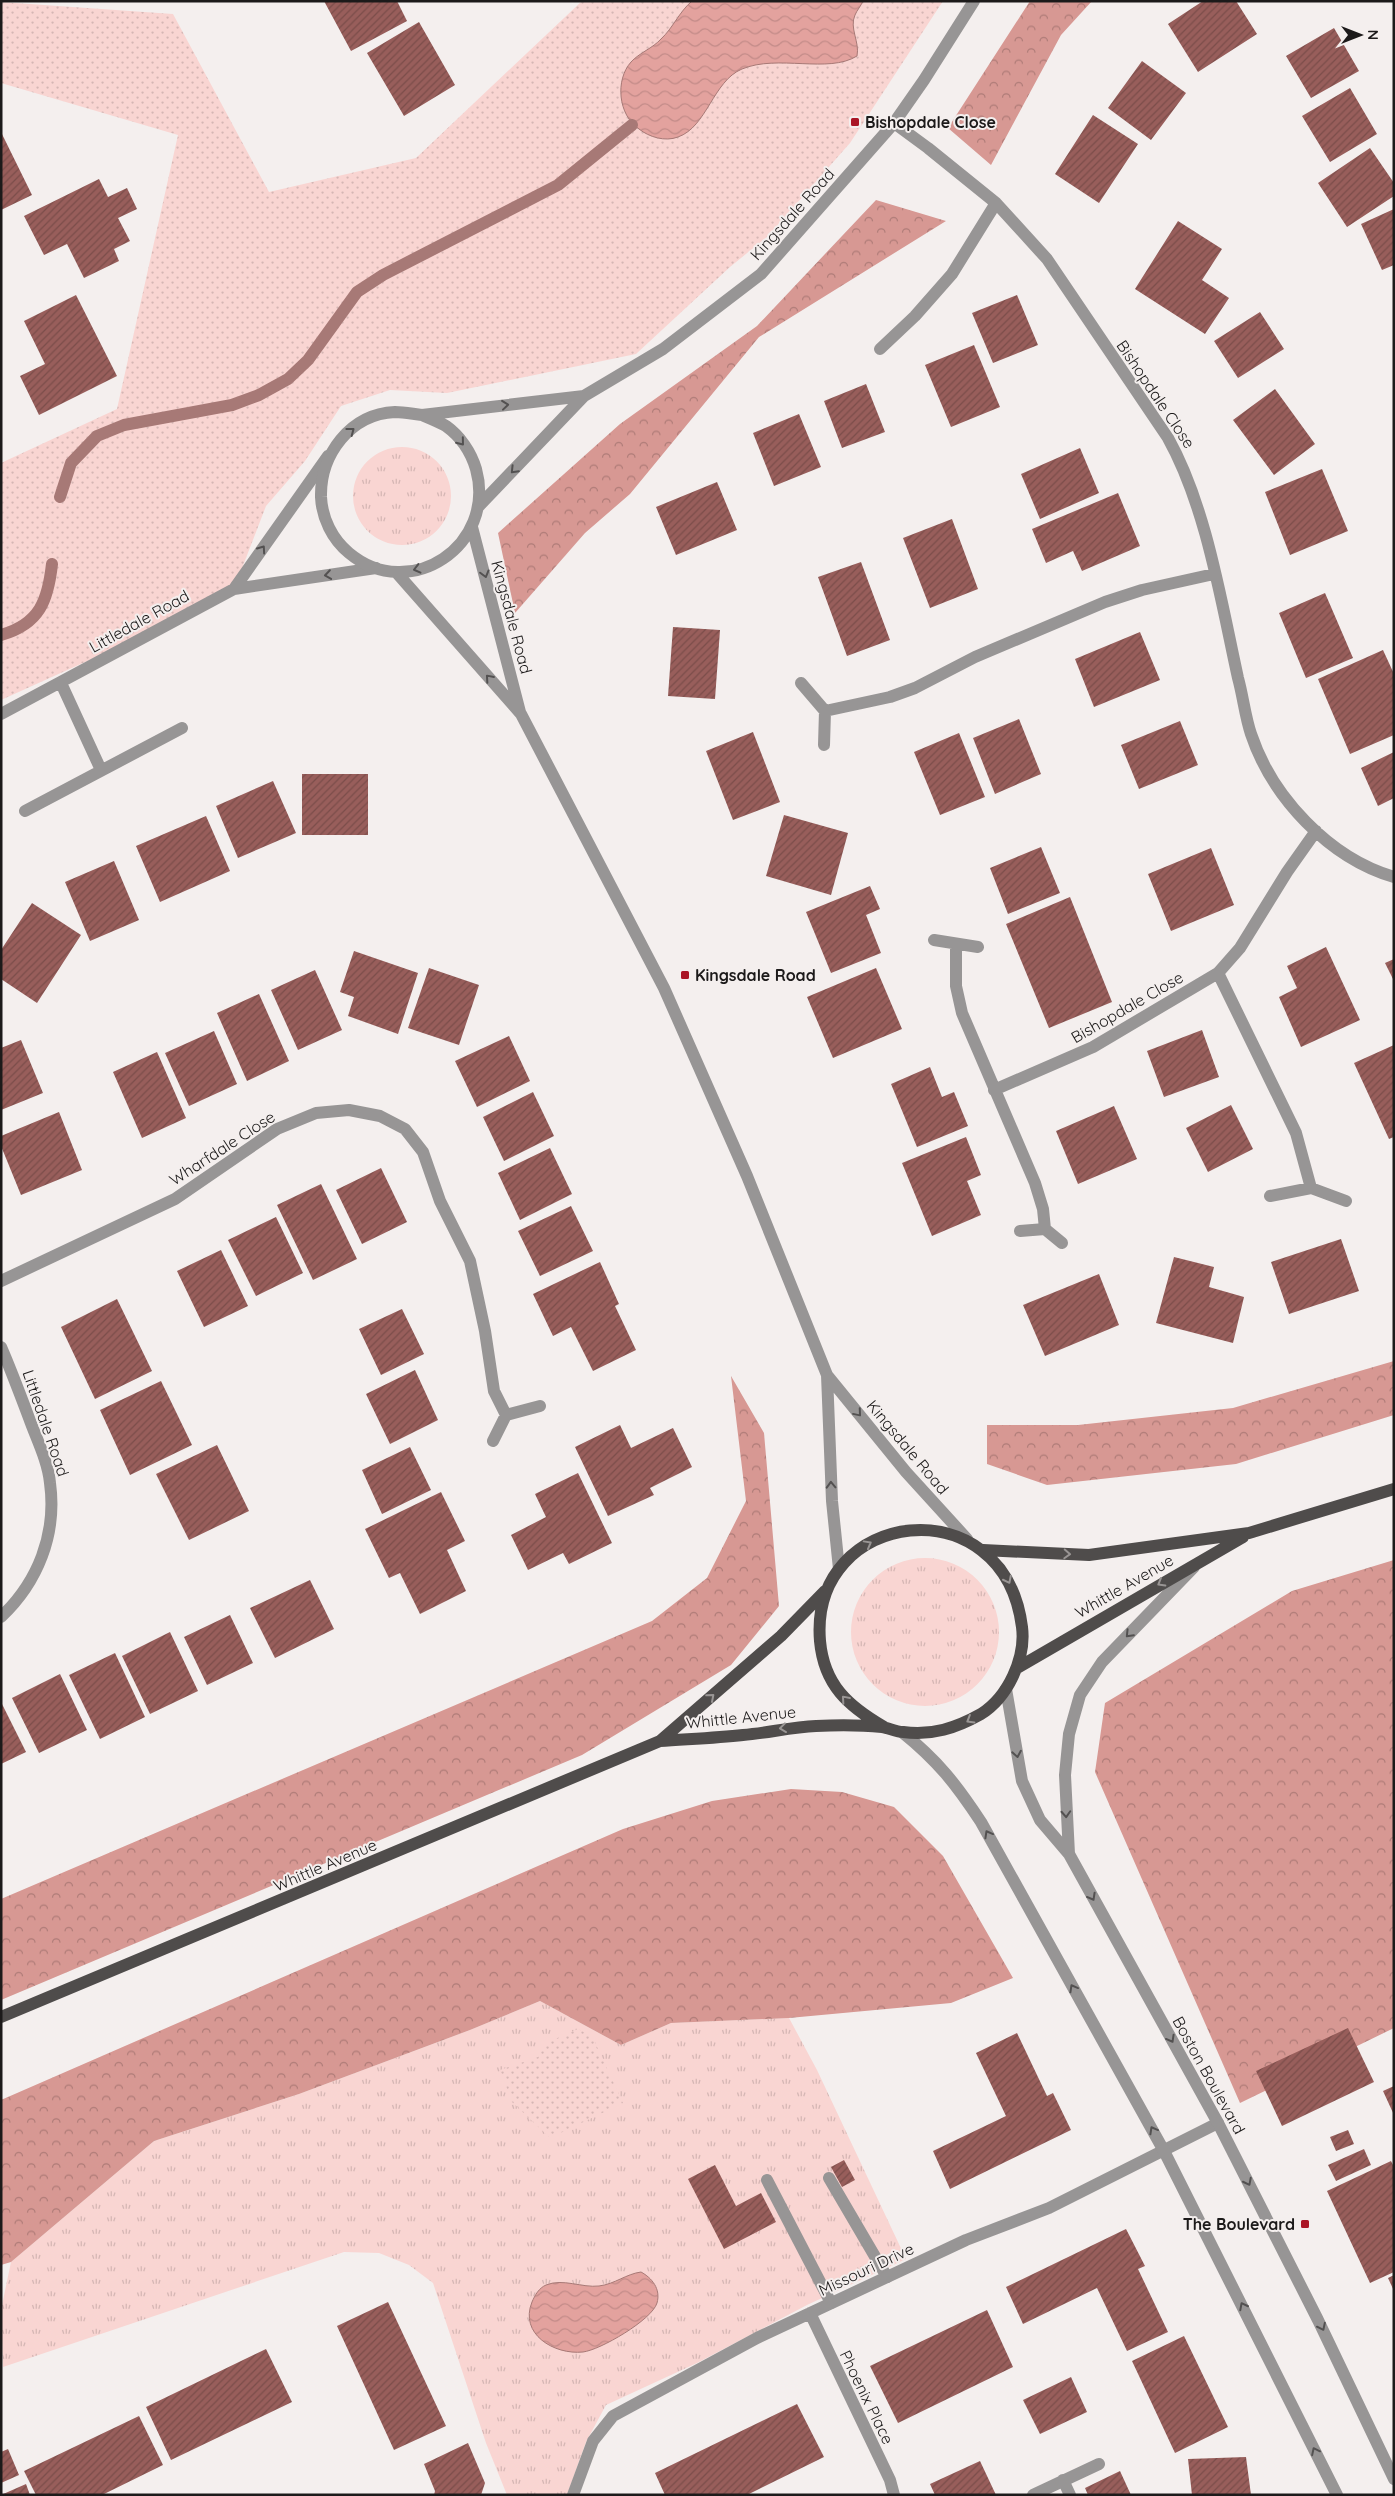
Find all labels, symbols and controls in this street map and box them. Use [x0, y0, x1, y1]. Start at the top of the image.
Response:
north arrow [1335, 10, 1385, 60]
text: N [1364, 30, 1382, 40]
place label: Bishopdale Close [865, 112, 996, 132]
marker: Bishopdale Close [849, 116, 861, 128]
street label: Kingsdale Road [745, 164, 839, 264]
street label: Bishopdale Close [1112, 336, 1200, 452]
one-way arrow [501, 400, 509, 411]
one-way arrow [345, 428, 354, 436]
one-way arrow [456, 436, 464, 445]
one-way arrow [511, 464, 520, 473]
one-way arrow [256, 545, 265, 555]
street label: Kingsdale Road [487, 558, 537, 676]
one-way arrow [413, 563, 422, 574]
one-way arrow [479, 569, 489, 578]
one-way arrow [323, 570, 332, 580]
street label: Littledale Road [85, 585, 193, 657]
one-way arrow [485, 674, 494, 683]
place label: Kingsdale Road [695, 965, 816, 985]
street label: Bishopdale Close [1067, 967, 1187, 1047]
marker: Kingsdale Road [679, 969, 691, 981]
street label: Wharfdale Close [165, 1106, 279, 1190]
street label: Littledale Road [18, 1367, 74, 1479]
street label: Kingsdale Road [863, 1396, 953, 1498]
one-way arrow [852, 1407, 861, 1416]
one-way arrow [826, 1481, 837, 1489]
one-way arrow [863, 1540, 872, 1550]
one-way arrow [1064, 1549, 1071, 1559]
street label: Whittle Avenue [1071, 1550, 1177, 1622]
one-way arrow [1002, 1575, 1012, 1584]
one-way arrow [1157, 1577, 1166, 1587]
one-way arrow [1126, 1628, 1135, 1637]
one-way arrow [705, 1694, 714, 1703]
one-way arrow [842, 1695, 851, 1704]
street label: Whittle Avenue [685, 1701, 797, 1733]
one-way arrow [967, 1714, 976, 1724]
one-way arrow [779, 1722, 787, 1733]
one-way arrow [1012, 1750, 1022, 1759]
one-way arrow [1061, 1811, 1072, 1819]
one-way arrow [984, 1830, 994, 1839]
street label: Whittle Avenue [270, 1834, 380, 1896]
one-way arrow [1086, 1892, 1096, 1901]
one-way arrow [1070, 1984, 1080, 1993]
street label: Boston Boulevard [1168, 2013, 1250, 2137]
one-way arrow [1165, 2034, 1175, 2043]
one-way arrow [1149, 2126, 1159, 2135]
one-way arrow [1242, 2177, 1252, 2186]
place label: The Boulevard [1183, 2214, 1295, 2234]
marker: The Boulevard [1299, 2218, 1311, 2230]
street label: Missouri Drive [815, 2238, 917, 2300]
one-way arrow [1239, 2302, 1249, 2311]
one-way arrow [1315, 2322, 1326, 2331]
street label: Phoenix Place [836, 2347, 898, 2447]
one-way arrow [1311, 2447, 1321, 2456]

